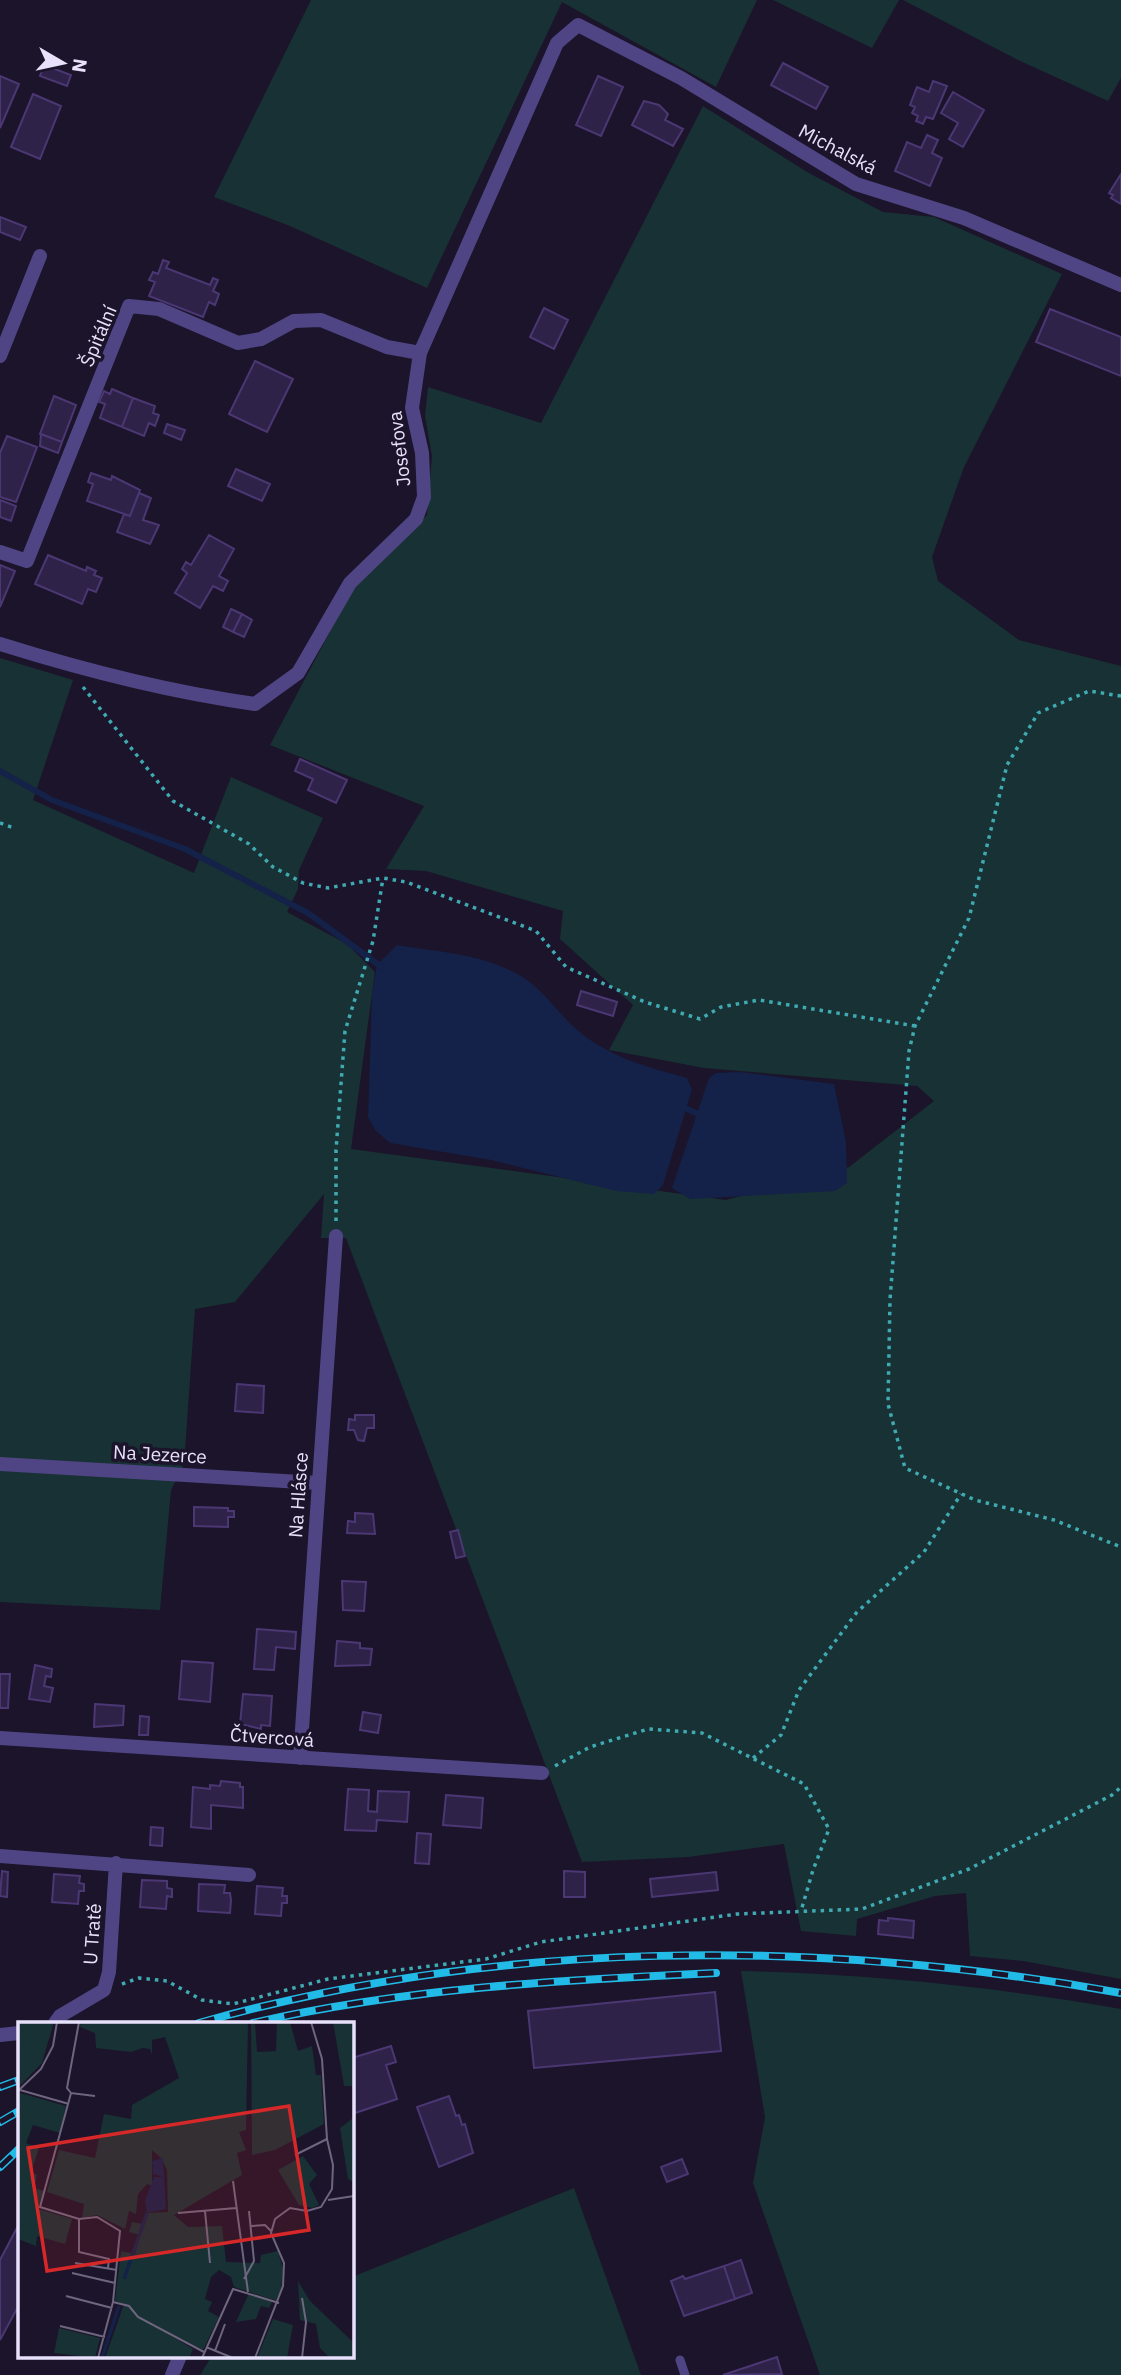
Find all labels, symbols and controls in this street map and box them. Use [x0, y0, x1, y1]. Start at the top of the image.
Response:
north arrow [28, 28, 98, 98]
text: N [67, 57, 93, 74]
street label: Michalská [795, 118, 881, 180]
street label: Špitální [74, 301, 122, 370]
street label: Josefova [382, 410, 416, 488]
street label: Na Jezerce [112, 1440, 208, 1468]
street label: Na Hlásce [283, 1451, 313, 1539]
street label: Čtvercová [229, 1722, 315, 1752]
street label: U Tratě [78, 1903, 106, 1965]
inset map [18, 2022, 354, 2358]

